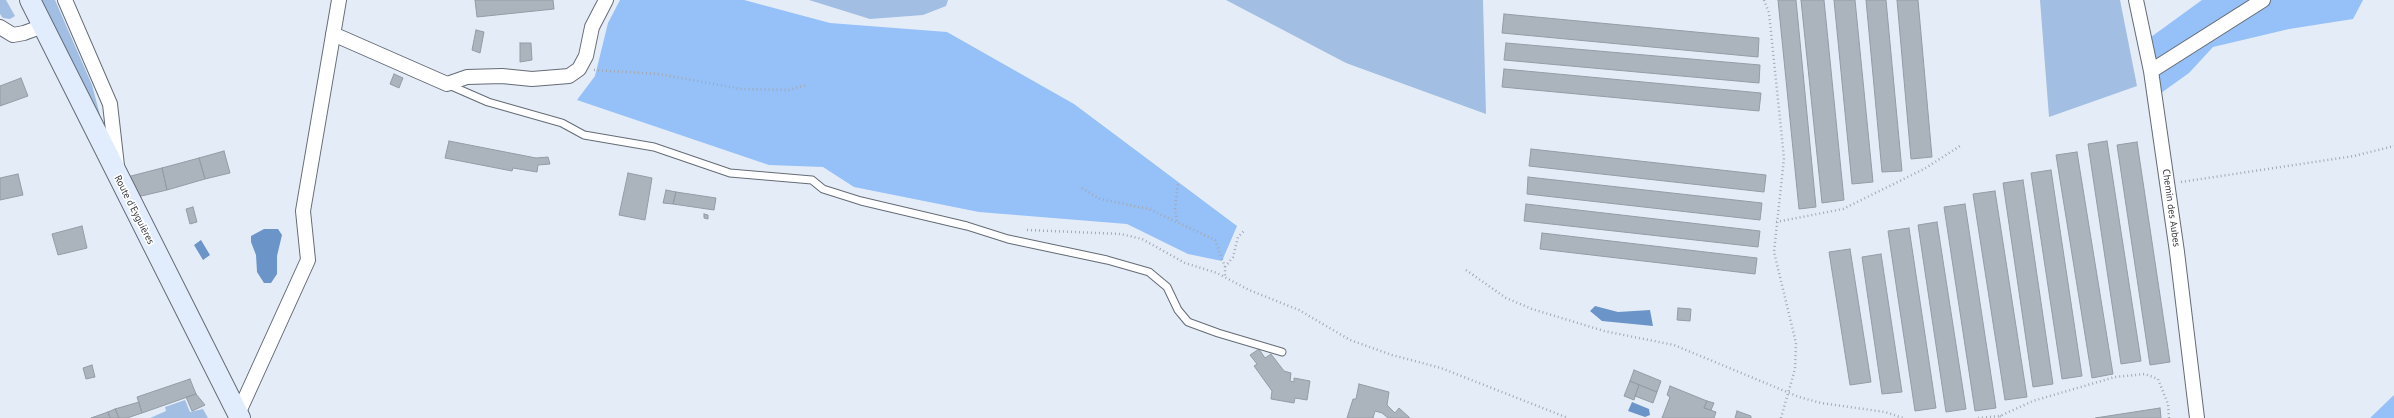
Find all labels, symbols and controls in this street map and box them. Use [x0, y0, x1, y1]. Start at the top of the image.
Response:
street label: Chemin des Aubes [2160, 168, 2182, 248]
street label: Route d'Eyguières [111, 173, 157, 247]

